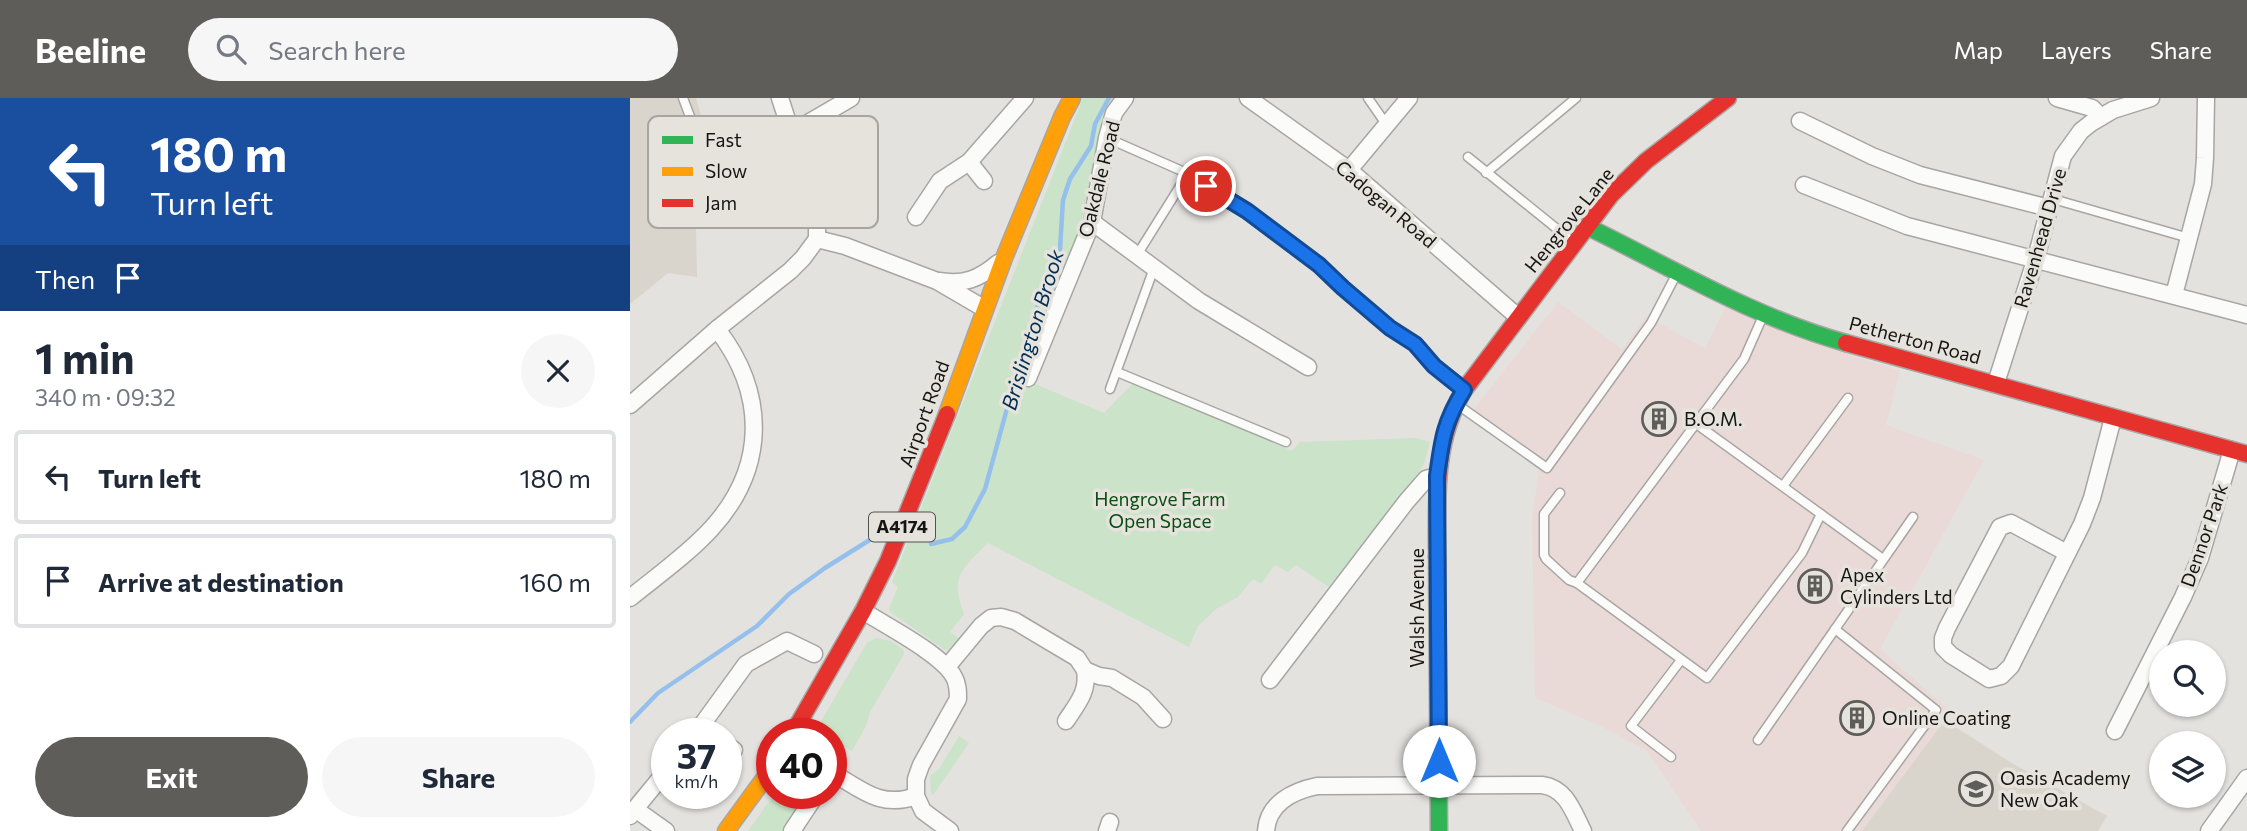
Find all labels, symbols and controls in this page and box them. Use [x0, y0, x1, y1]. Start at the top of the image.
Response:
search box [188, 18, 678, 81]
text: Beeline [35, 29, 146, 70]
icon: search [212, 30, 250, 68]
text: Search here [268, 34, 406, 65]
text: Map [1954, 35, 2003, 64]
text: Layers [2041, 35, 2112, 64]
text: Share [2150, 35, 2212, 64]
legend [648, 116, 878, 228]
street label: Oakdale Road [1073, 118, 1124, 239]
text: 180 m [150, 122, 287, 182]
icon: left [35, 126, 126, 217]
text: Fast [705, 128, 742, 151]
street label: Cadogan Road [1331, 155, 1441, 252]
pin [1176, 156, 1236, 216]
text: Slow [705, 159, 747, 182]
street label: Hengrove Lane [1519, 163, 1618, 277]
street label: Ravenhead Drive [2009, 165, 2070, 310]
icon: arrive [1187, 167, 1225, 205]
text: Turn left [150, 182, 274, 222]
text: Jam [705, 191, 737, 214]
water label: Brislington Brook [995, 246, 1068, 413]
icon: arrive [109, 259, 147, 297]
text: Then [35, 263, 95, 294]
street label: Petherton Road [1847, 311, 1984, 368]
text: 1 min [35, 331, 135, 383]
button: close [521, 334, 595, 408]
street label: Airport Road [894, 357, 953, 470]
text: 340 m · 09:32 [35, 383, 176, 411]
building icon: B.O.M. [1640, 400, 1678, 438]
place label: B.O.M. [1684, 407, 1742, 430]
icon: left [39, 458, 77, 496]
text: Turn left [98, 462, 201, 493]
text: 180 m [519, 462, 591, 493]
street label: Dennor Park [2175, 480, 2232, 590]
park label: Hengrove Farm Open Space [1094, 487, 1226, 532]
road number: A4174 [869, 512, 935, 542]
street label: Walsh Avenue [1405, 548, 1428, 668]
icon: arrive [39, 562, 77, 600]
place label: Apex Cylinders Ltd [1840, 563, 1953, 608]
text: Arrive at destination [98, 566, 344, 597]
text: 160 m [519, 566, 591, 597]
building icon: Apex Cylinders Ltd [1796, 567, 1834, 605]
map controls [2149, 640, 2226, 808]
button: search [2149, 640, 2226, 717]
building icon: Online Coating [1838, 699, 1876, 737]
place label: Online Coating [1882, 706, 2011, 729]
speed limit sign: 40 [756, 718, 847, 809]
position arrow [1402, 724, 1476, 798]
button: layers [2149, 731, 2226, 808]
text: 37 [677, 733, 716, 776]
button: Exit [35, 737, 308, 817]
button: Share [322, 737, 595, 817]
place label: Oasis Academy New Oak [2000, 766, 2131, 811]
text: km/h [675, 770, 718, 792]
school or university icon: Oasis Academy New Oak [1957, 770, 1995, 808]

